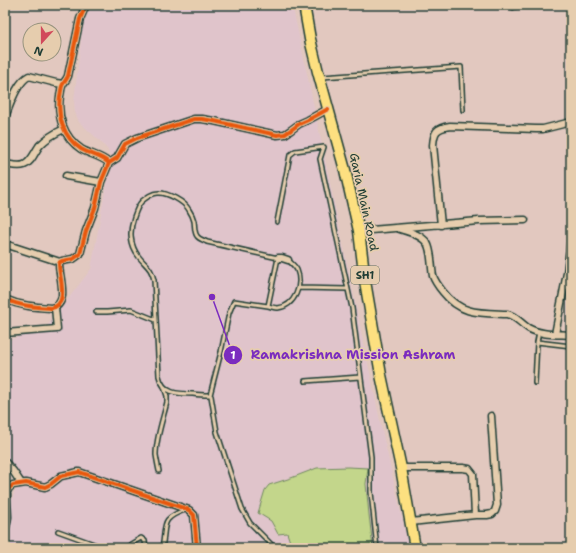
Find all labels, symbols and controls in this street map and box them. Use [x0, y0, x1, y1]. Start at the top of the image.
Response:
north arrow [22, 22, 62, 62]
text: N [32, 42, 45, 59]
street label: Garia Main Road [346, 151, 382, 253]
road number: SH1 [351, 266, 379, 284]
callout: Ramakrishna Mission Ashram [223, 342, 463, 367]
text: Ramakrishna Mission Ashram [251, 346, 455, 363]
text: 1 [230, 347, 236, 363]

